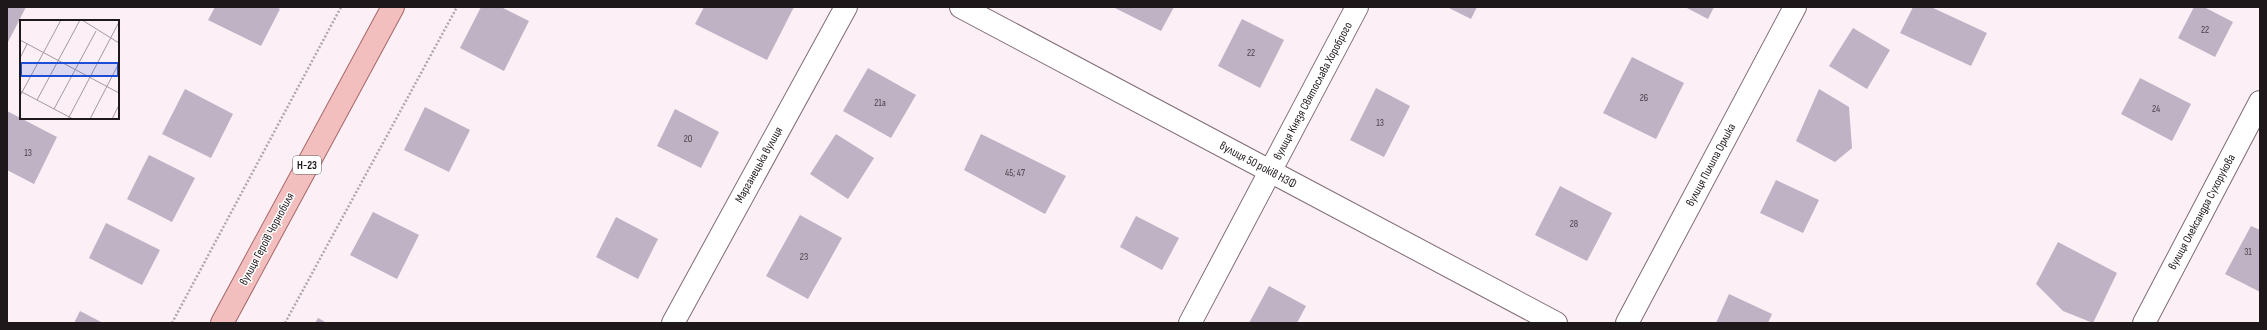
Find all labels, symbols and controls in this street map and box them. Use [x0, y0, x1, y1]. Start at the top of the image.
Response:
street label: вулиця Князя Святослава Хороброго [1270, 19, 1356, 163]
inset map [20, 20, 119, 119]
house number: 22 [2201, 24, 2209, 36]
house number: 22 [1247, 47, 1255, 59]
house number: 26 [1640, 92, 1648, 104]
house number: 21а [874, 97, 886, 109]
house number: 24 [2152, 103, 2160, 115]
house number: 13 [1376, 117, 1384, 129]
street label: вулиця Пилипа Орлика [1683, 121, 1739, 209]
street label: Марганецька вулиця [732, 124, 786, 206]
house number: 20 [684, 133, 692, 145]
street label: вулиця 50 років НЗФ [1217, 138, 1299, 192]
house number: 13 [24, 147, 32, 159]
street label: вулиця Олександра Сухорукова [2165, 151, 2239, 272]
road number: Н-23 [293, 156, 321, 174]
house number: 45; 47 [1005, 167, 1025, 179]
street label: вулиця Героїв Чорнобиля [236, 190, 298, 288]
house number: 28 [1570, 218, 1578, 230]
house number: 31 [2244, 246, 2252, 258]
house number: 23 [800, 251, 808, 263]

